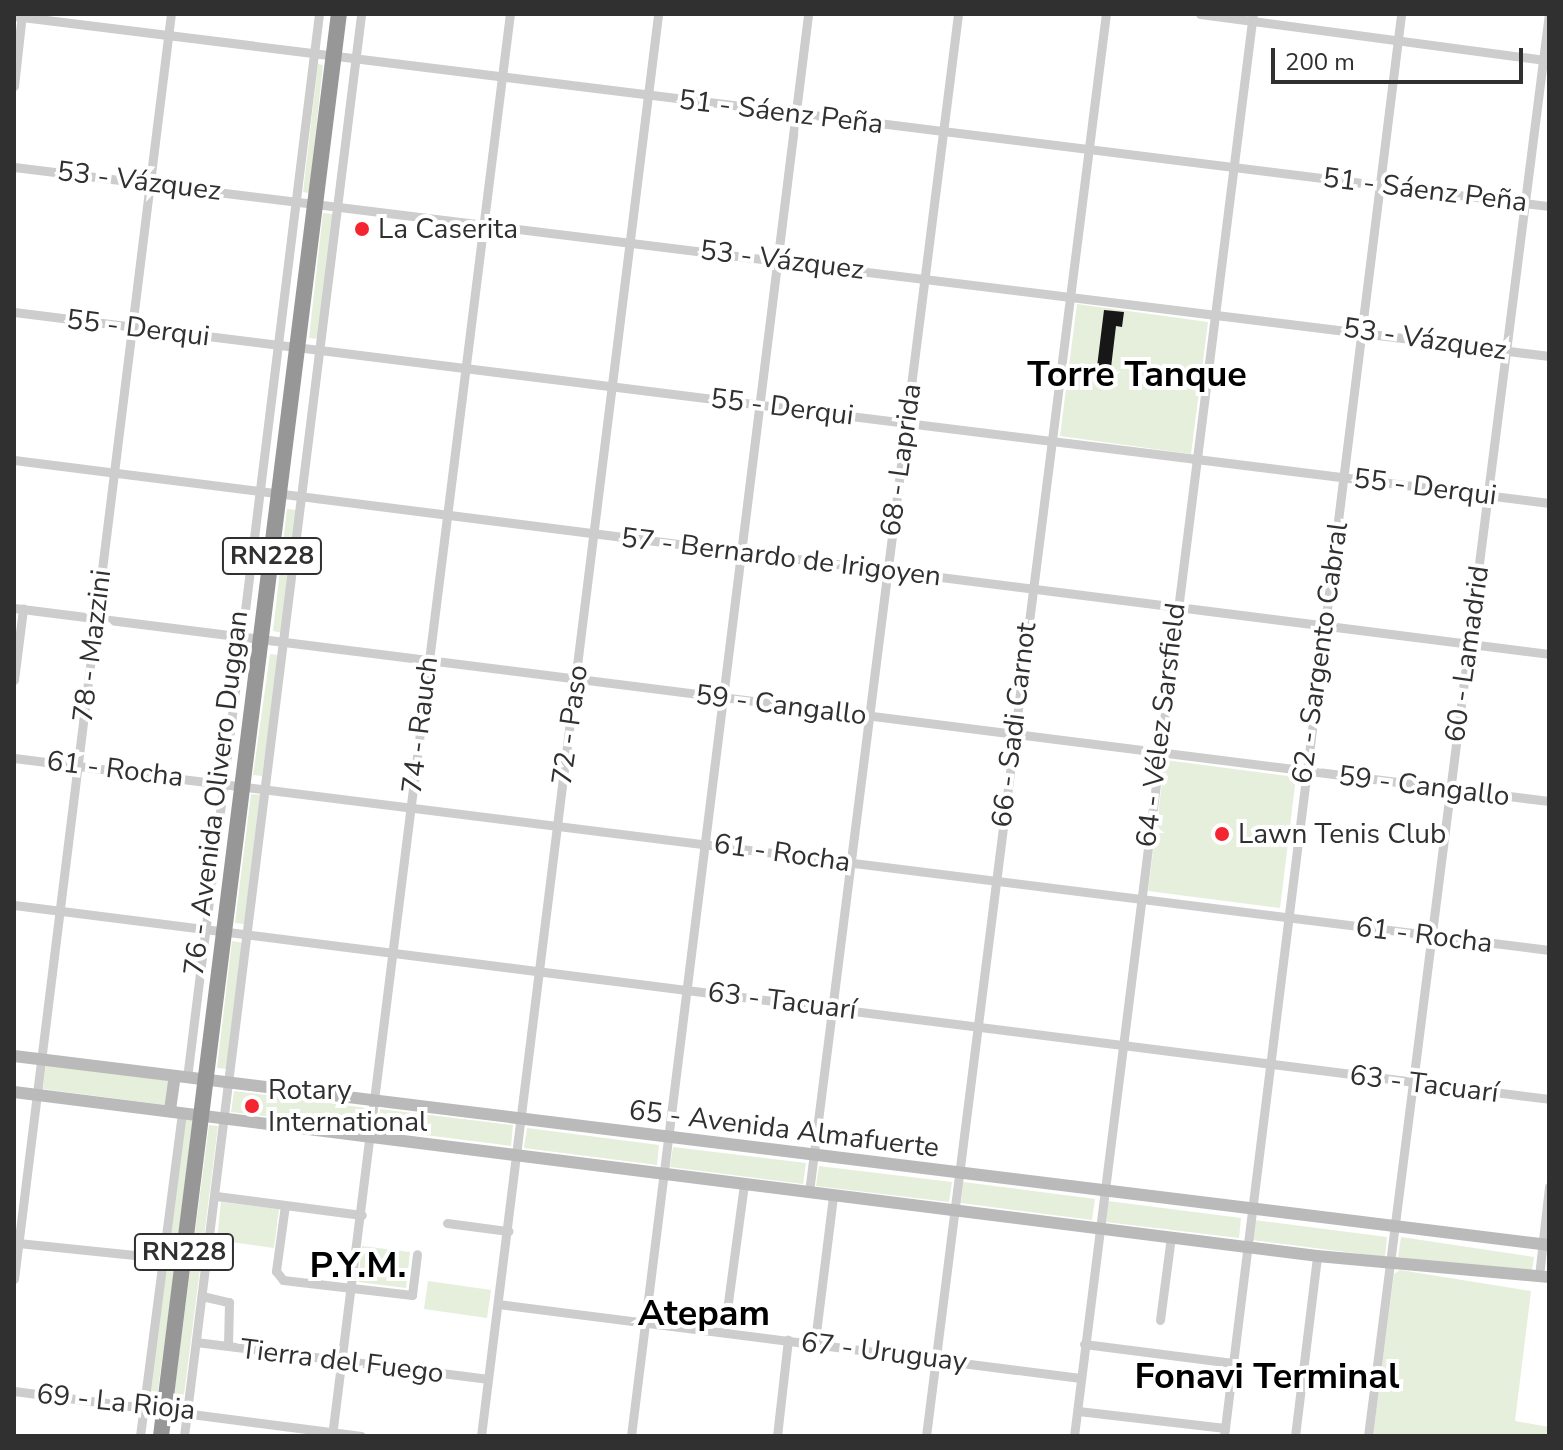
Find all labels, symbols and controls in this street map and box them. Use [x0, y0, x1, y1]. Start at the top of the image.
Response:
scale bar [1275, 32, 1527, 82]
text: 200 m [1285, 46, 1355, 78]
street label: 51 - Sáenz Peña [677, 83, 885, 141]
street label: 53 - Vázquez [55, 154, 223, 208]
street label: 51 - Sáenz Peña [1321, 161, 1529, 219]
place label: La Caserita [378, 212, 518, 246]
marker: La Caserita [353, 220, 371, 238]
street label: 53 - Vázquez [698, 233, 866, 287]
street label: 55 - Derqui [65, 303, 211, 353]
street label: 53 - Vázquez [1341, 311, 1509, 367]
district label: Torre Tanque [1027, 353, 1247, 397]
street label: 68 - Laprida [874, 381, 928, 539]
street label: 55 - Derqui [709, 382, 855, 432]
street label: 55 - Derqui [1352, 462, 1498, 512]
street label: 62 - Sargento Cabral [1285, 520, 1355, 786]
street label: 57 - Bernardo de Irigoyen [619, 521, 943, 593]
road number: RN228 [220, 534, 324, 578]
street label: 60 - Lamadrid [1438, 564, 1496, 744]
street label: 78 - Mazzini [66, 568, 118, 724]
street label: 64 - Vélez Sarsfield [1129, 601, 1193, 849]
street label: 76 - Avenida Olivero Duggan [177, 609, 255, 977]
street label: 66 - Sadi Carnot [985, 621, 1043, 829]
street label: 74 - Rauch [395, 654, 445, 796]
street label: 72 - Paso [545, 663, 595, 787]
street label: 59 - Cangallo [693, 678, 869, 732]
street label: 61 - Rocha [45, 744, 185, 794]
street label: 59 - Cangallo [1336, 759, 1512, 813]
place label: Lawn Tenis Club [1238, 817, 1446, 851]
marker: Lawn Tenis Club [1213, 825, 1231, 843]
street label: 61 - Rocha [712, 827, 852, 879]
street label: 61 - Rocha [1354, 910, 1494, 960]
street label: 63 - Tacuarí [706, 975, 858, 1027]
street label: 63 - Tacuarí [1348, 1058, 1500, 1110]
place label: Rotary International [268, 1073, 427, 1139]
street label: 65 - Avenida Almafuerte [627, 1093, 941, 1165]
marker: Rotary International [243, 1097, 261, 1115]
road number: RN228 [132, 1230, 236, 1274]
district label: P.Y.M. [310, 1244, 406, 1288]
district label: Atepam [638, 1292, 770, 1336]
street label: 67 - Uruguay [799, 1325, 969, 1379]
street label: Tierra del Fuego [238, 1332, 446, 1390]
district label: Fonavi Terminal [1135, 1355, 1399, 1399]
street label: 69 - La Rioja [35, 1377, 197, 1427]

